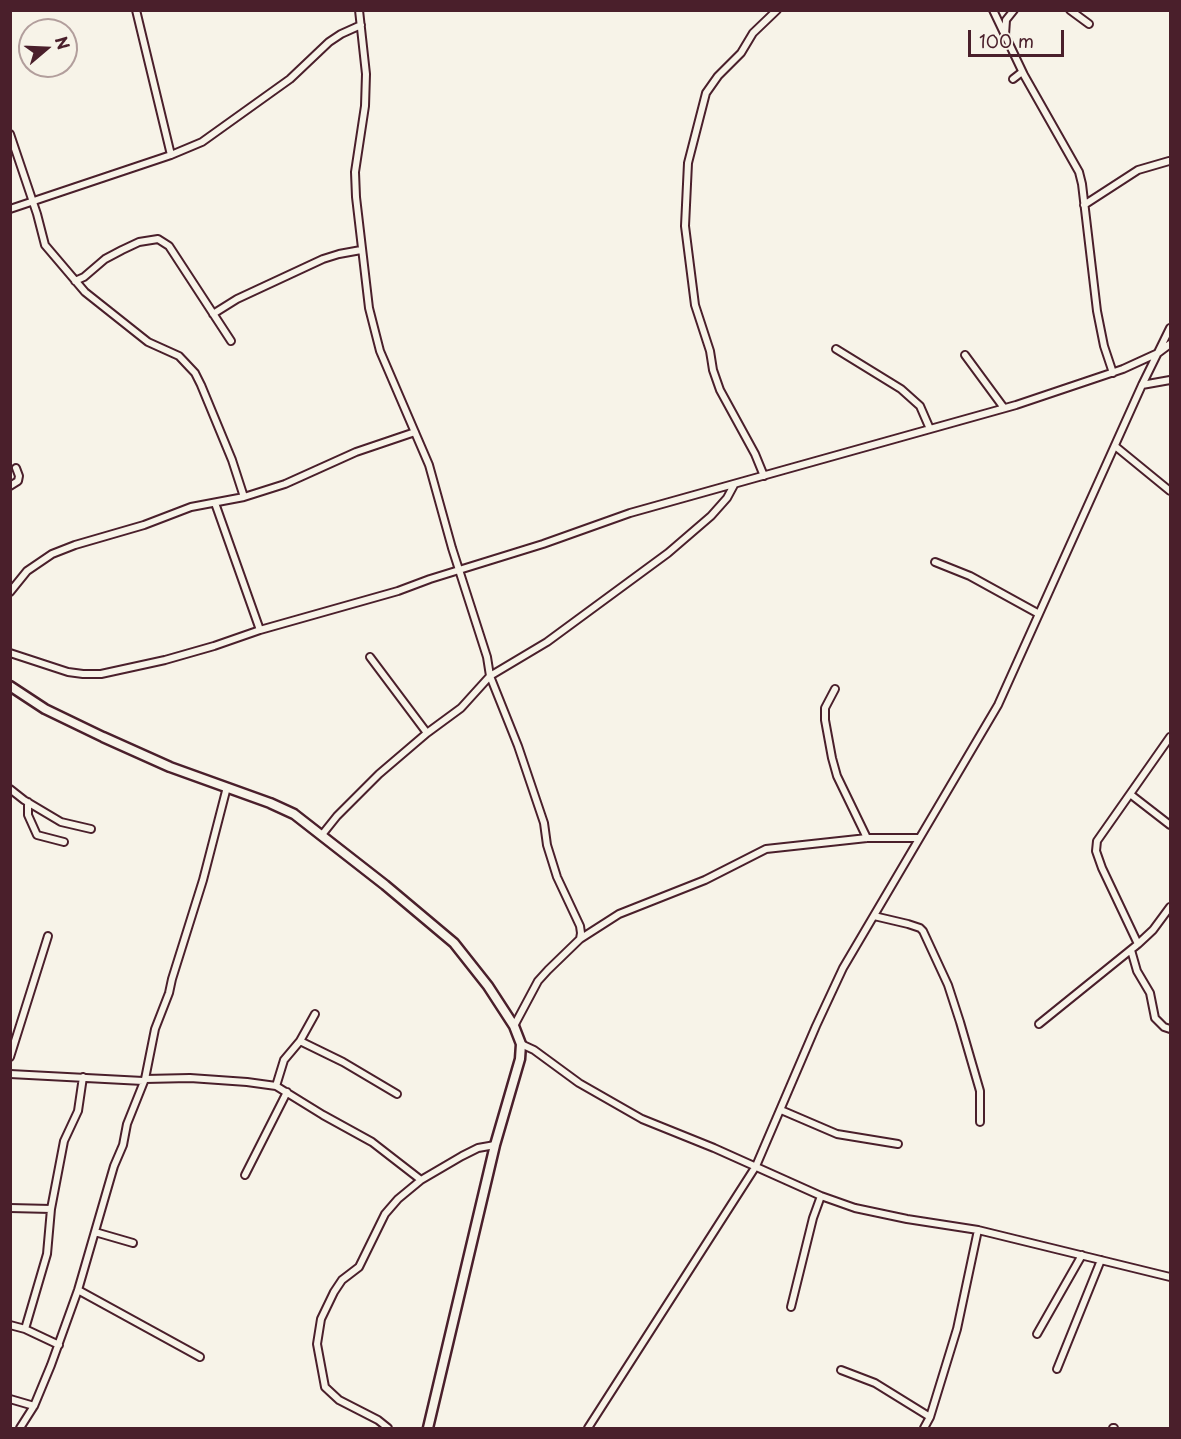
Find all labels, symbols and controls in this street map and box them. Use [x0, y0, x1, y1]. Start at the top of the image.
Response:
north arrow [18, 18, 78, 78]
scale bar [971, 18, 1067, 56]
text: 100 m [979, 27, 1034, 54]
text: N [50, 33, 77, 53]

